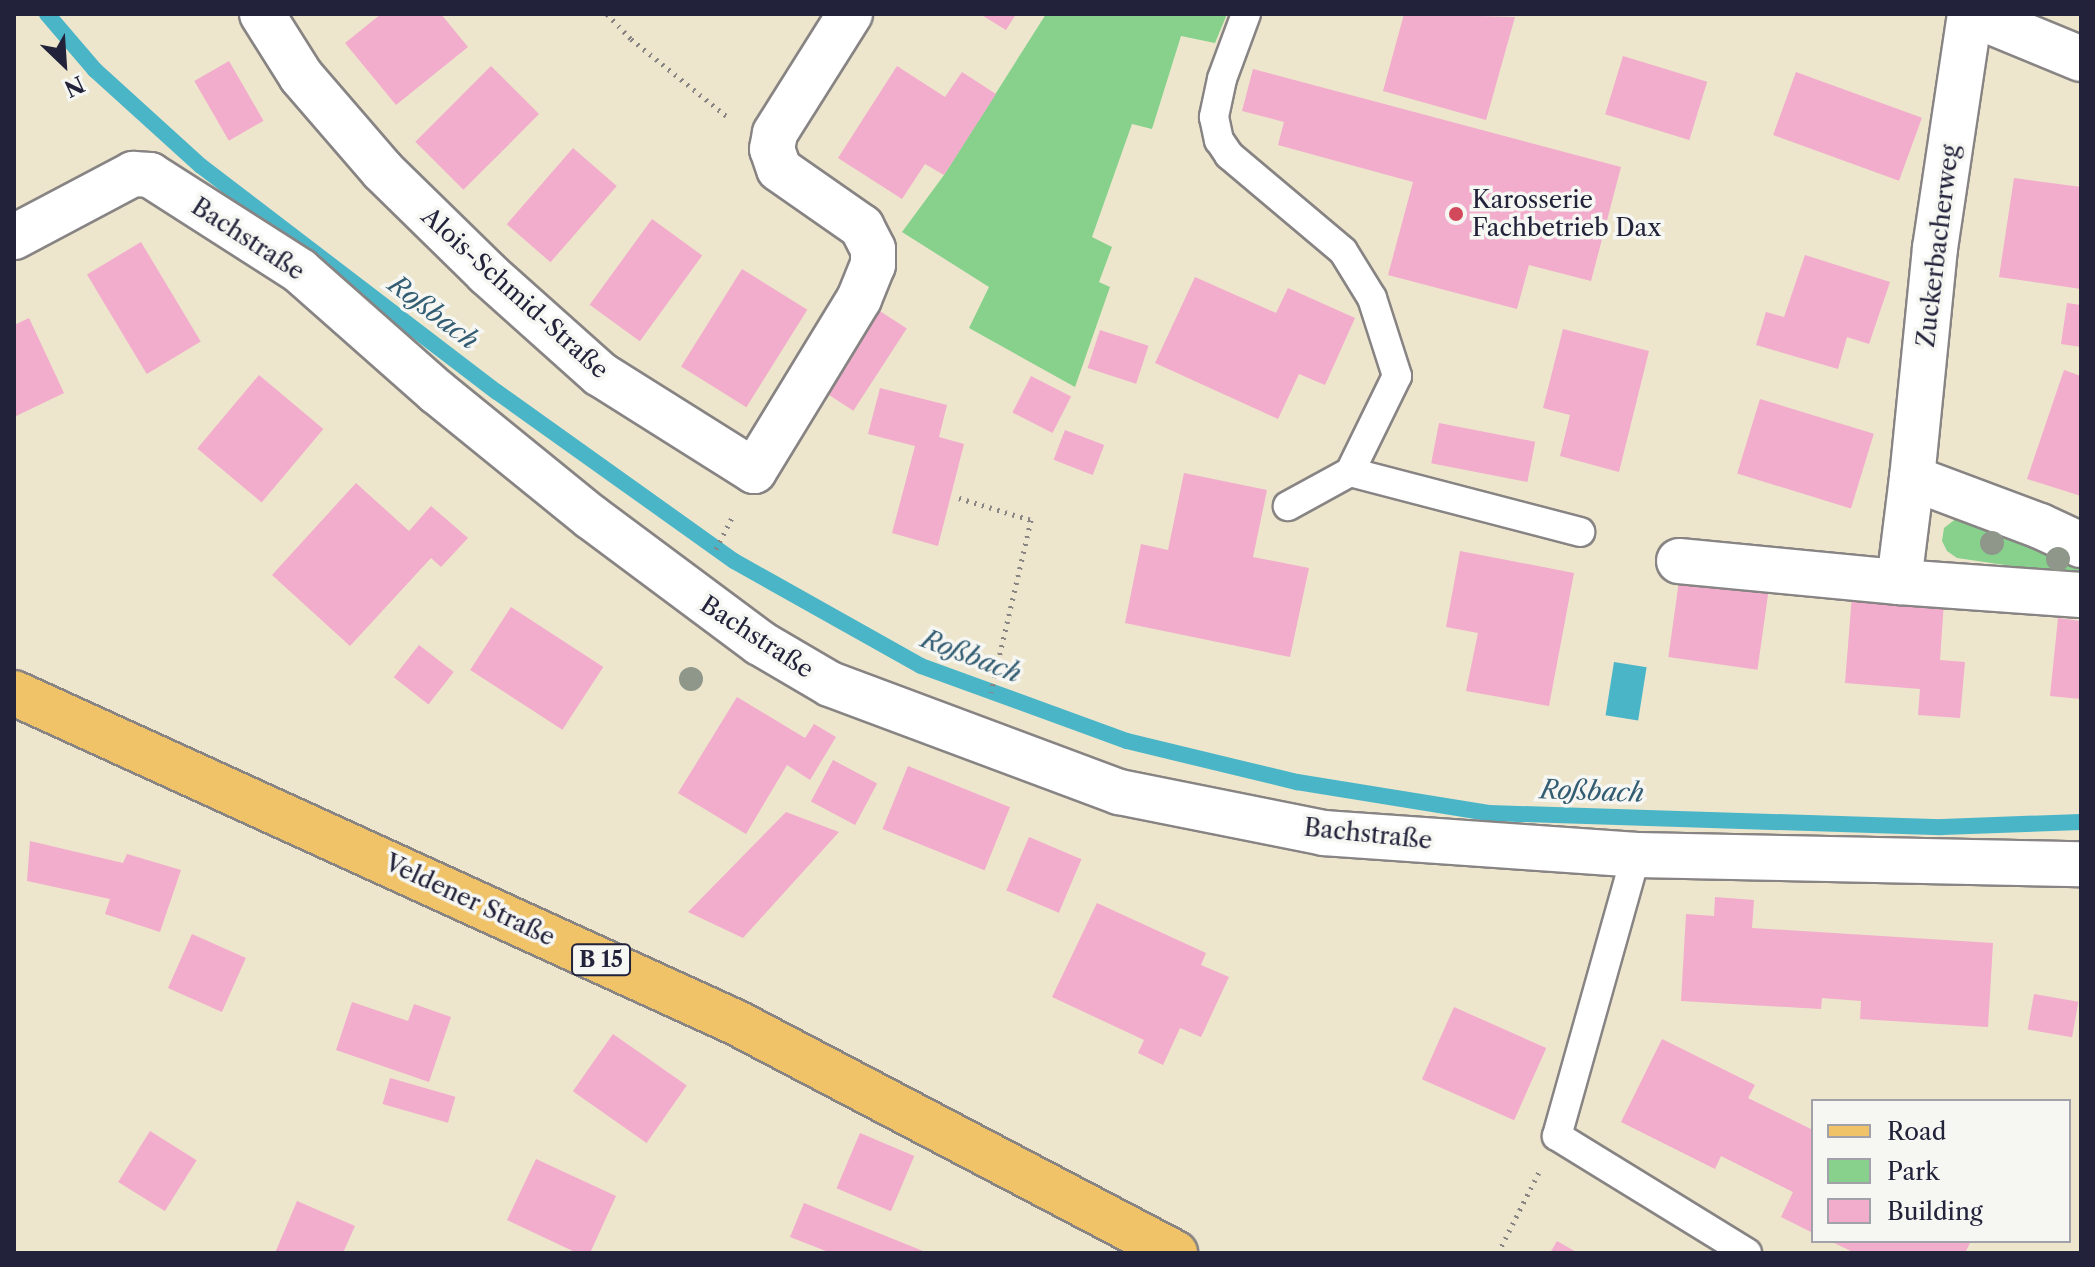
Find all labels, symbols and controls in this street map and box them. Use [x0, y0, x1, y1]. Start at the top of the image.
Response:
north arrow [24, 24, 104, 104]
text: N [60, 70, 89, 102]
street label: Zuckerbacherweg [1911, 143, 1965, 349]
place label: Karosserie Fachbetrieb Dax [1472, 186, 1661, 242]
street label: Bachstraße [186, 192, 310, 286]
street label: Alois-Schmid-Straße [416, 202, 614, 384]
marker: Karosserie Fachbetrieb Dax [1447, 205, 1465, 223]
water label: Roßbach [382, 269, 484, 357]
street label: Bachstraße [695, 590, 819, 684]
water label: Roßbach [917, 624, 1025, 690]
water label: Roßbach [1539, 775, 1645, 809]
street label: Bachstraße [1303, 813, 1433, 855]
street label: Veldener Straße [380, 848, 560, 952]
road number: B 15 [571, 942, 631, 978]
legend [1811, 1099, 2071, 1243]
text: Road [1887, 1117, 1946, 1146]
text: Park [1887, 1157, 1939, 1186]
text: Building [1887, 1197, 1983, 1226]

